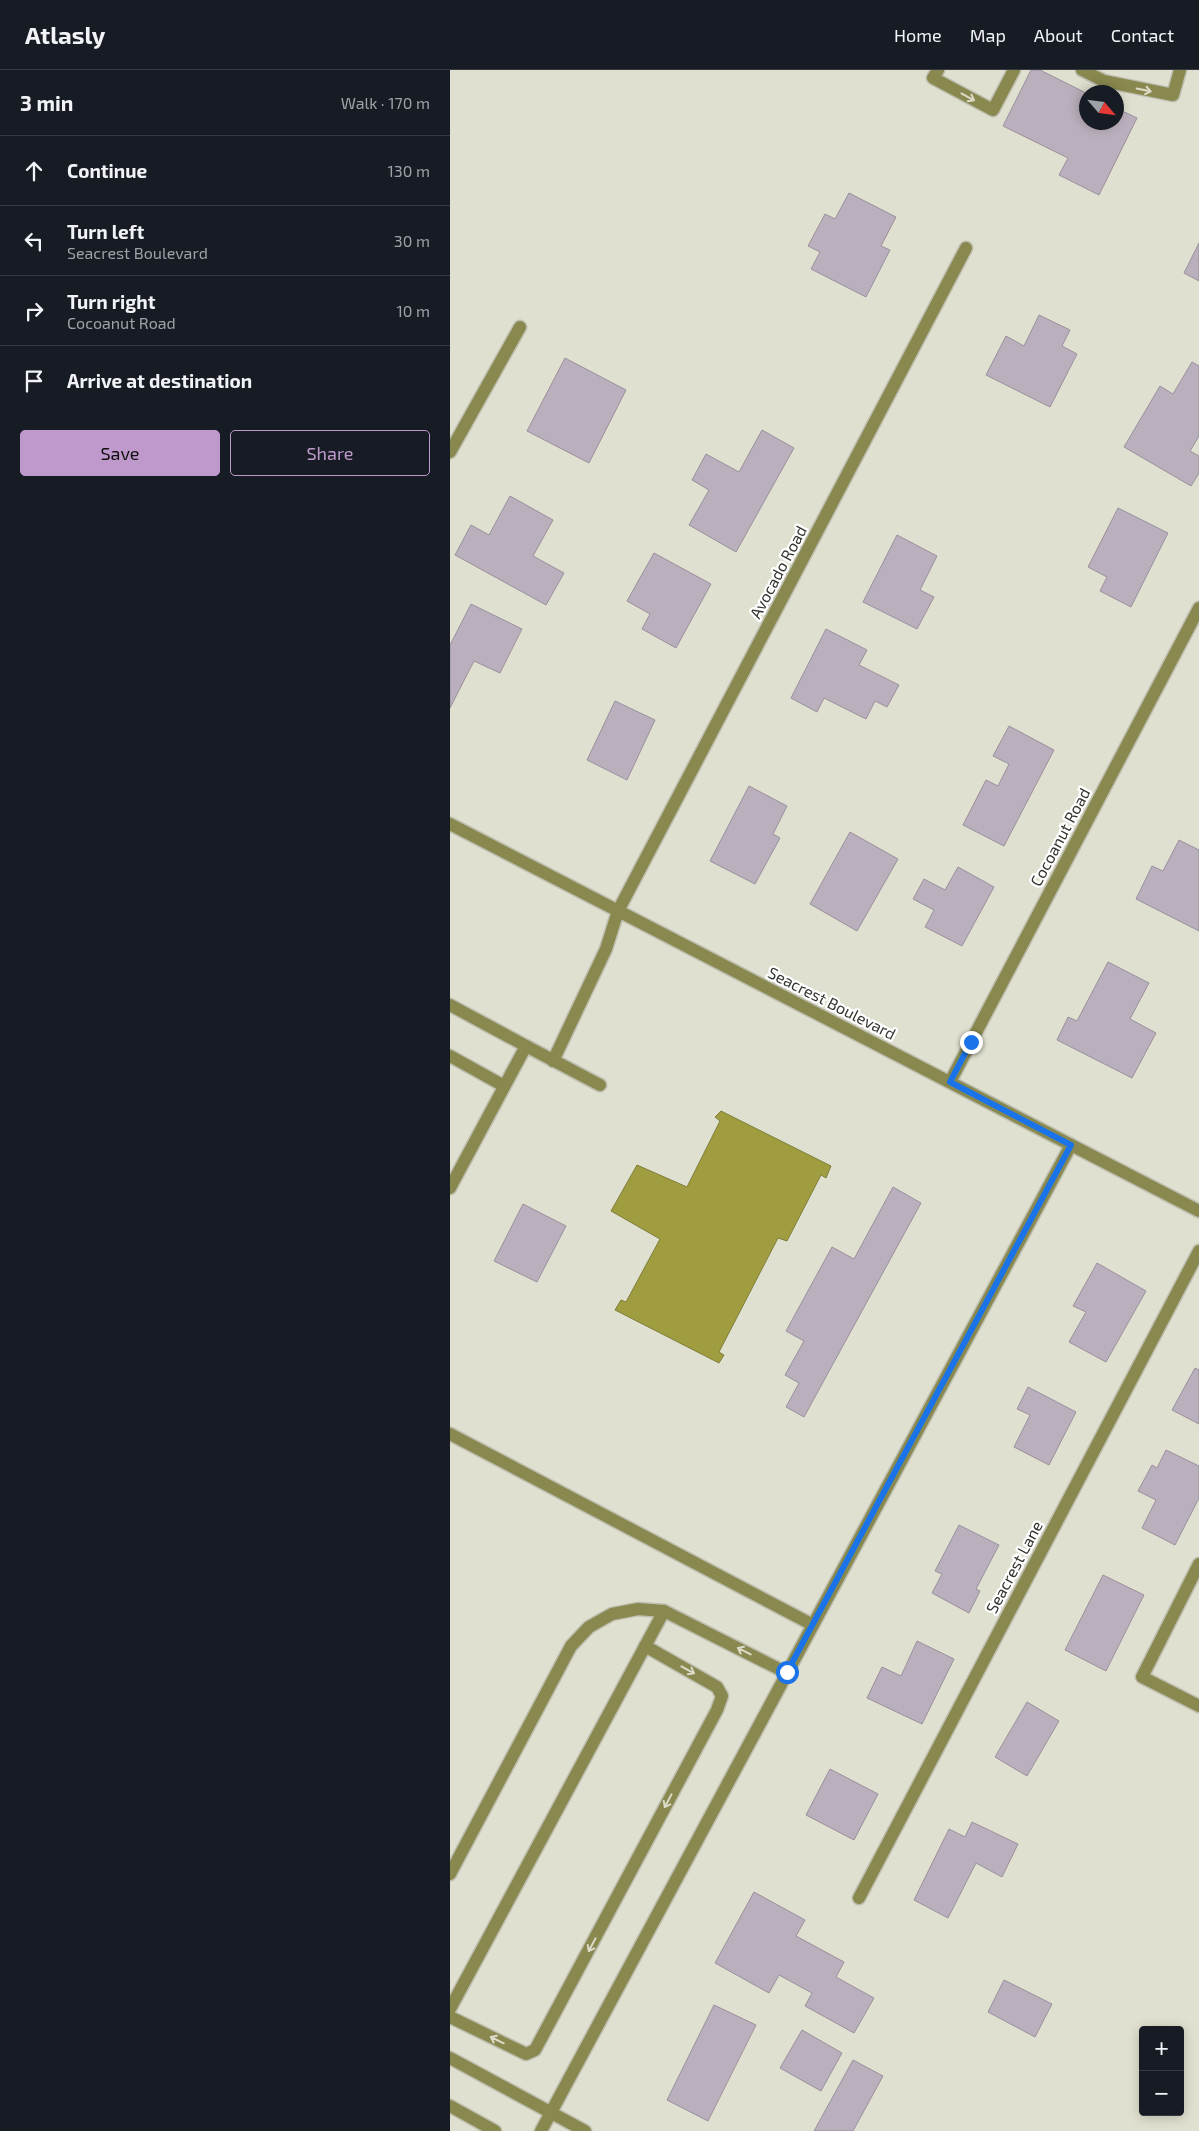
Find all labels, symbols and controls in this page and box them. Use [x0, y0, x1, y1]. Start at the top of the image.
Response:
text: Atlasly [25, 20, 105, 49]
text: Home [894, 24, 942, 46]
text: Map [970, 24, 1006, 46]
text: About [1034, 24, 1083, 46]
text: Contact [1111, 24, 1174, 46]
north arrow [1079, 85, 1124, 130]
one-way arrow [1136, 85, 1152, 95]
text: 3 min [20, 90, 73, 115]
one-way arrow [961, 92, 976, 102]
text: Walk · 170 m [341, 93, 430, 112]
icon: ahead [20, 157, 48, 185]
text: Continue [67, 159, 147, 182]
text: 130 m [388, 161, 430, 180]
text: Turn left [67, 220, 144, 243]
icon: left [20, 227, 48, 255]
text: 30 m [394, 231, 430, 250]
text: Seacrest Boulevard [67, 243, 208, 262]
text: Turn right [67, 290, 155, 313]
icon: right [20, 297, 48, 325]
text: 10 m [396, 301, 430, 320]
text: Cocoanut Road [67, 313, 176, 332]
icon: arrive [20, 367, 48, 395]
text: Arrive at destination [67, 369, 252, 392]
button: Save [20, 430, 220, 476]
button: Share [230, 430, 430, 476]
street label: Avocado Road [745, 522, 810, 621]
street label: Cocoanut Road [1026, 784, 1093, 889]
street label: Seacrest Boulevard [765, 962, 899, 1043]
route end [960, 1031, 983, 1054]
street label: Seacrest Lane [981, 1517, 1046, 1616]
one-way arrow [736, 1646, 751, 1656]
route start [776, 1661, 799, 1684]
one-way arrow [680, 1665, 695, 1675]
one-way arrow [663, 1793, 672, 1808]
one-way arrow [587, 1937, 597, 1952]
map controls [1139, 2026, 1184, 2116]
button: + [1139, 2026, 1184, 2071]
one-way arrow [490, 2035, 505, 2044]
button: − [1139, 2071, 1184, 2116]

